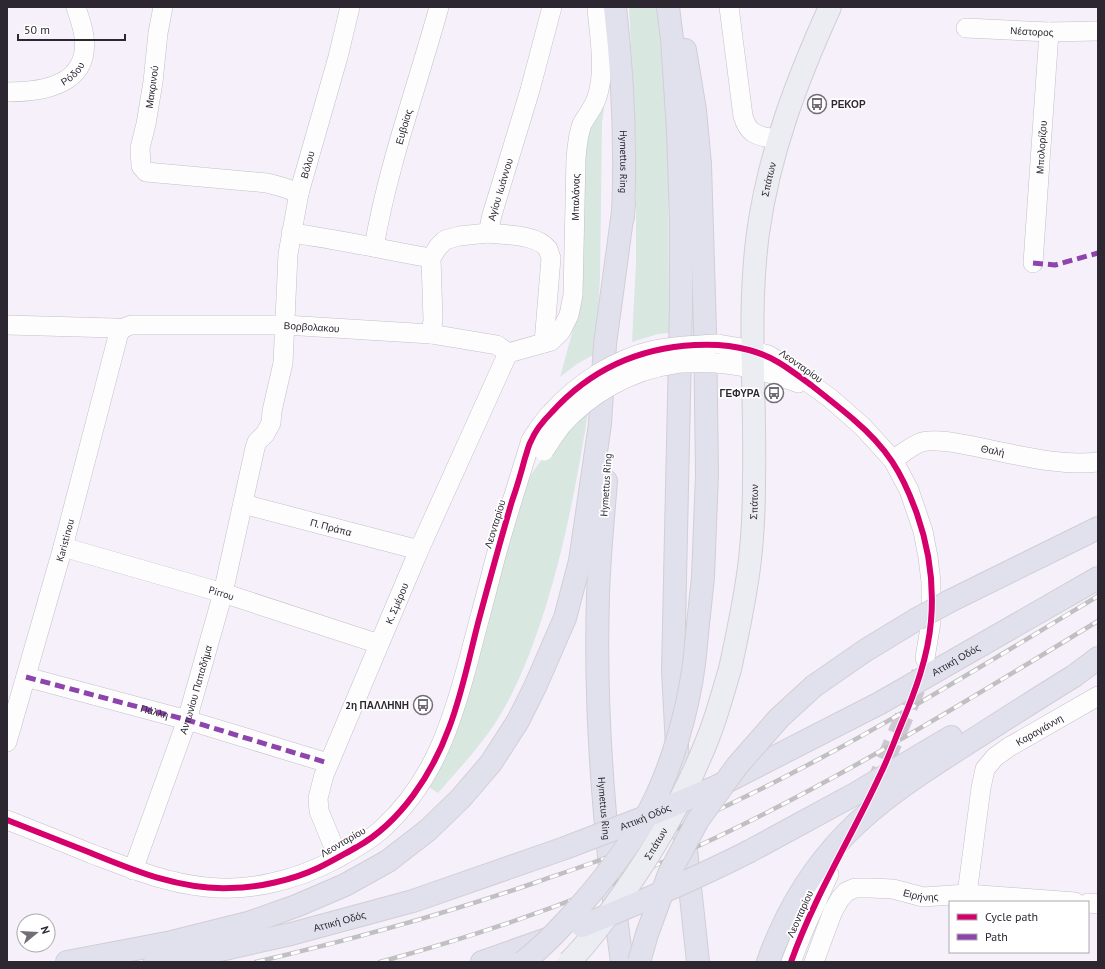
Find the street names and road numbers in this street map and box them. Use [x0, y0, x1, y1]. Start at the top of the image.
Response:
street label: Νέστορος [1010, 24, 1054, 39]
street label: Ρόδου [58, 59, 87, 88]
street label: Μακρινού [143, 65, 161, 109]
street label: Ευβοίας [392, 107, 415, 146]
street label: Μπολορίζου [1033, 120, 1049, 174]
street label: Hymettus Ring [617, 130, 631, 193]
street label: Βόλου [297, 149, 317, 180]
street label: Αγίου Ιωάννου [484, 157, 515, 222]
street label: Σπάτων [758, 160, 779, 198]
street label: Μπαλάνας [568, 173, 582, 221]
street label: Βορβολακου [283, 318, 340, 335]
street label: Λεονταρίου [777, 346, 825, 386]
street label: Θαλή [980, 441, 1006, 459]
street label: Hymettus Ring [597, 453, 615, 517]
street label: Σπάτων [747, 484, 760, 520]
street label: Λεονταρίου [481, 498, 509, 550]
street label: Π. Πράπα [309, 515, 353, 539]
street label: Karistinou [53, 517, 77, 563]
street label: Κ. Σμέρου [382, 581, 411, 626]
street label: Pirrou [207, 583, 236, 603]
street label: Αττική Οδός [929, 641, 982, 679]
street label: Αντωνίου Παπαδήμα [176, 643, 214, 736]
street label: Πάλλη [139, 701, 170, 721]
street label: Καραγιάννη [1013, 711, 1065, 748]
street label: Hymettus Ring [595, 777, 614, 841]
street label: Αττική Οδός [618, 800, 673, 833]
street label: Λεονταρίου [318, 824, 368, 860]
street label: Σπάτων [641, 825, 670, 862]
street label: Ειρήνης [902, 886, 939, 903]
street label: Λεονταρίου [784, 888, 816, 940]
street label: Αττική Οδός [312, 908, 367, 934]

